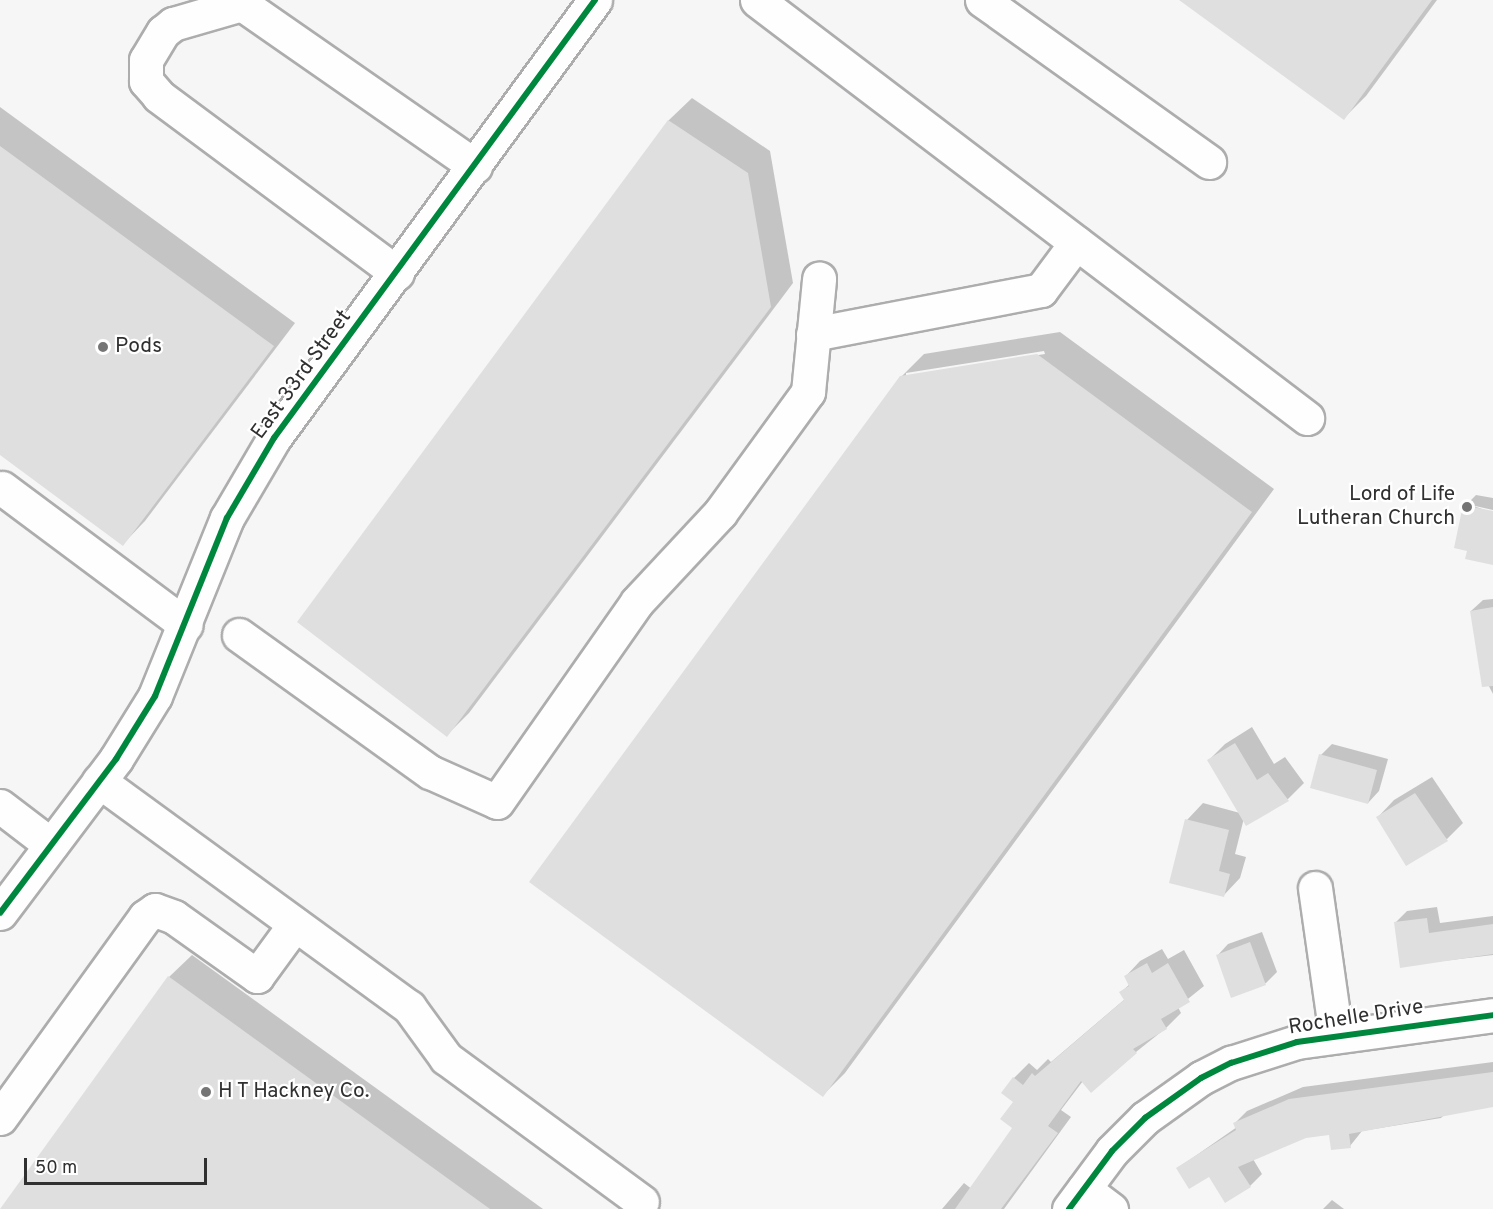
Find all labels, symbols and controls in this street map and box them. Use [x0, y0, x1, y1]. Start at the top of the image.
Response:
street label: East 33rd Street [247, 305, 357, 445]
place label: Pods [115, 334, 162, 360]
marker: Pods [96, 340, 110, 354]
place label: Lord of Life Lutheran Church [1297, 482, 1455, 532]
marker: Lord of Life Lutheran Church [1460, 500, 1474, 514]
street label: Rochelle Drive [1287, 995, 1425, 1041]
place label: H T Hackney Co. [218, 1079, 371, 1105]
marker: H T Hackney Co. [199, 1085, 213, 1099]
scale bar [27, 1146, 210, 1184]
text: 50 m [35, 1157, 77, 1180]

